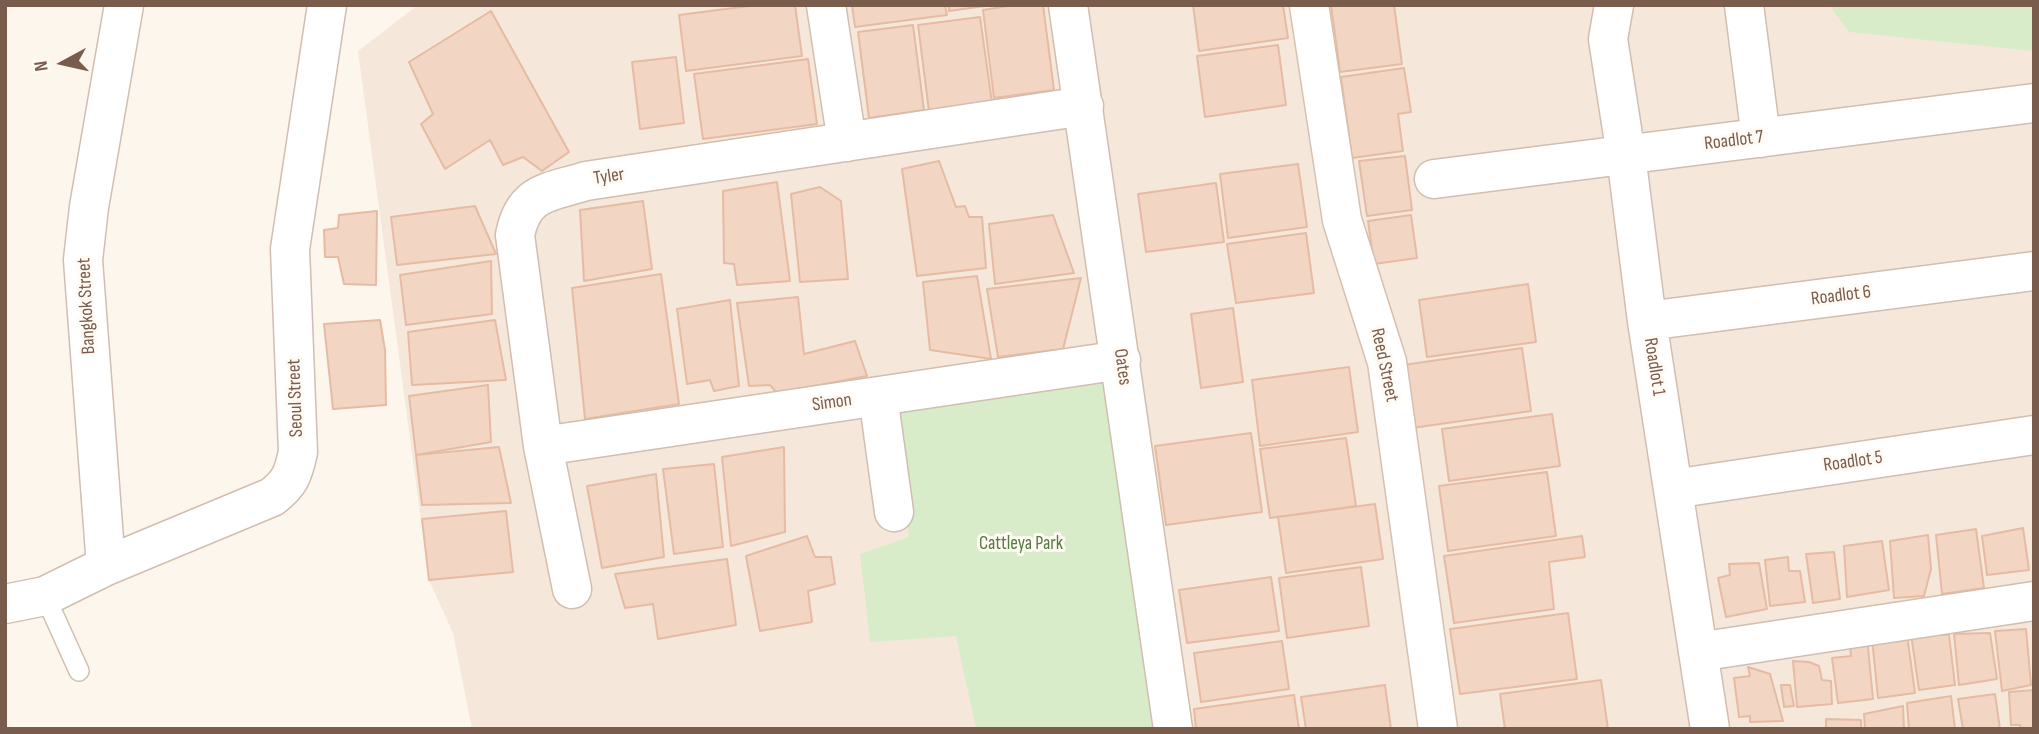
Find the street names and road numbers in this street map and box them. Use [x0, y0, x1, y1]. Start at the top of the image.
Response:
street label: Roadlot 7 [1703, 126, 1765, 156]
street label: Tyler [592, 163, 626, 191]
street label: Bangkok Street [73, 257, 101, 355]
street label: Roadlot 6 [1810, 281, 1872, 311]
street label: Reed Street [1365, 326, 1403, 404]
street label: Roadlot 1 [1638, 336, 1670, 398]
street label: Oates [1108, 347, 1136, 387]
street label: Seoul Street [283, 359, 309, 437]
street label: Simon [811, 389, 853, 417]
street label: Roadlot 5 [1822, 447, 1884, 477]

